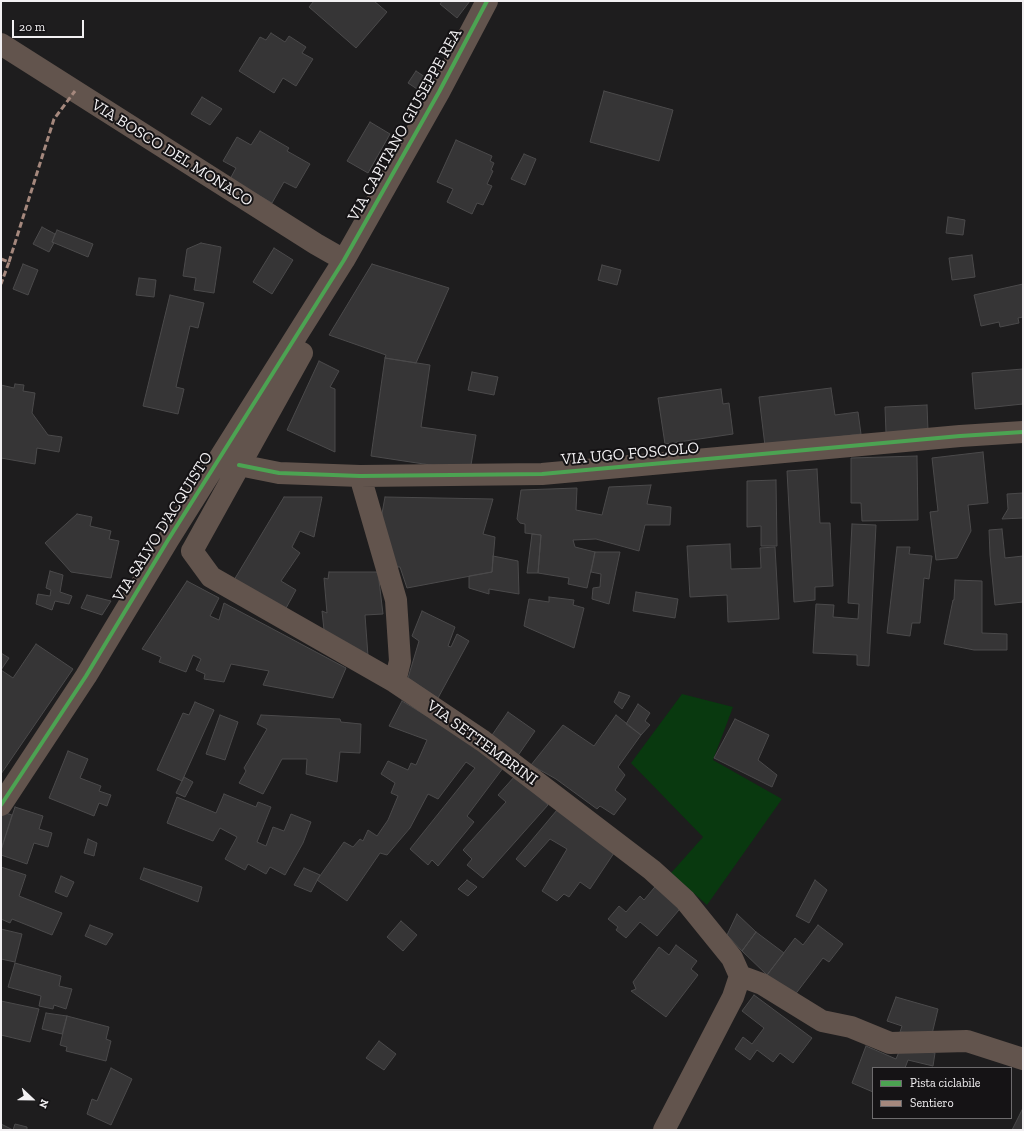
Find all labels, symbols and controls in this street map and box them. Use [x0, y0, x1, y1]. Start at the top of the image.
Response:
scale bar [14, 12, 86, 38]
text: 20 m [19, 20, 45, 34]
street label: VIA CAPITANO GIUSEPPE REA [344, 25, 466, 225]
street label: VIA BOSCO DEL MONACO [88, 95, 256, 211]
street label: VIA UGO FOSCOLO [560, 438, 700, 470]
street label: VIA SALVO D'ACQUISTO [109, 449, 217, 605]
street label: VIA SETTEMBRINI [423, 696, 541, 790]
legend [872, 1067, 1012, 1119]
text: Pista ciclabile [910, 1076, 981, 1090]
north arrow [12, 1079, 52, 1119]
text: Sentiero [910, 1096, 954, 1110]
text: N [36, 1097, 51, 1110]

